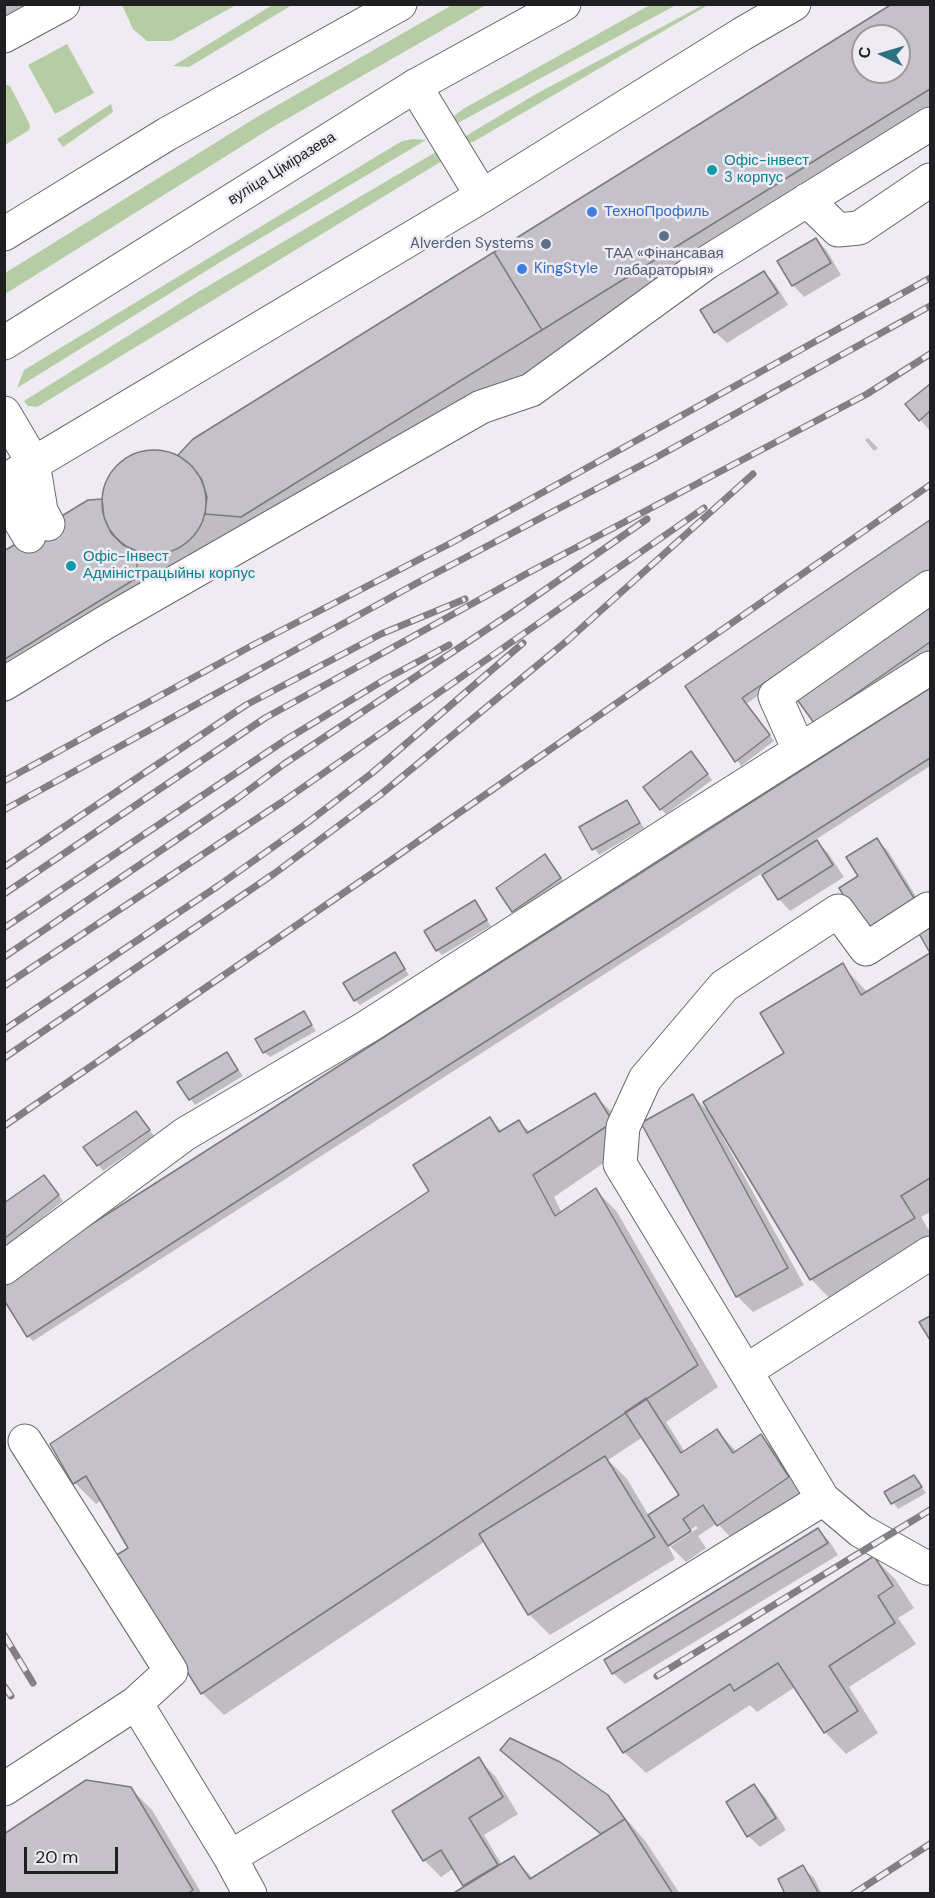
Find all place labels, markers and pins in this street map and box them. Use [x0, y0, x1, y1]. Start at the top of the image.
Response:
place label: Офіс-інвест 3 корпус [724, 152, 809, 187]
marker: Офіс-інвест 3 корпус [705, 163, 719, 177]
place label: ТехноПрофиль [604, 203, 709, 221]
marker: ТехноПрофиль [585, 205, 599, 219]
marker: ТАА «Фінансавая лабараторыя» [657, 229, 671, 243]
place label: Alverden Systems [410, 235, 534, 253]
marker: Alverden Systems [539, 237, 553, 251]
place label: ТАА «Фінансавая лабараторыя» [604, 245, 724, 280]
place label: KingStyle [534, 260, 598, 278]
marker: KingStyle [515, 262, 529, 276]
place label: Офіс-Інвест Адміністрацыйны корпус [83, 548, 255, 583]
marker: Офіс-Інвест Адміністрацыйны корпус [64, 559, 78, 573]

